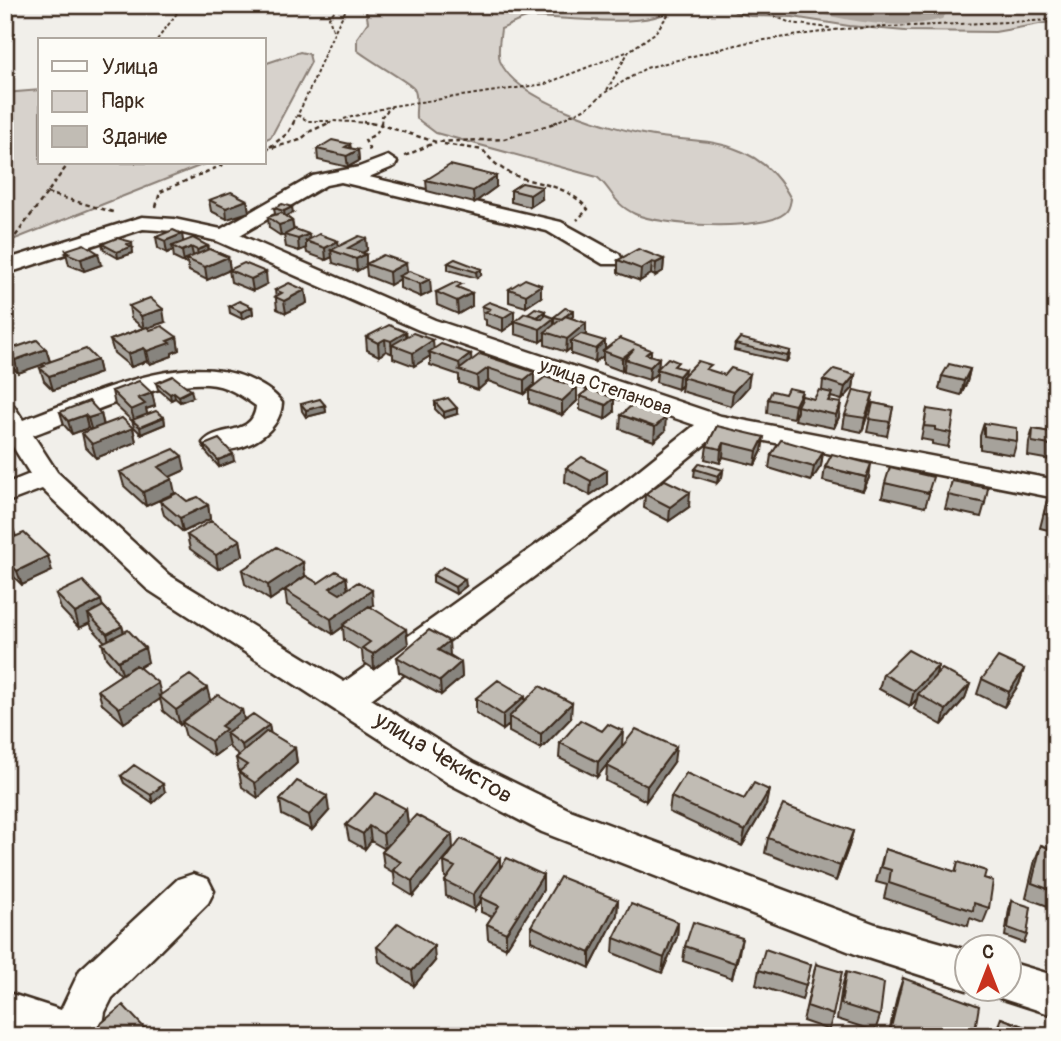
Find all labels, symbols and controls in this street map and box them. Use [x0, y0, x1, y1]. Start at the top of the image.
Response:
legend [38, 38, 266, 164]
text: Улица [102, 54, 158, 81]
text: Парк [102, 88, 145, 115]
text: Здание [102, 124, 168, 151]
street label: улица Степанова [535, 353, 675, 421]
street label: улица Чекистов [369, 704, 518, 810]
north arrow [953, 932, 1023, 1002]
text: С [982, 940, 994, 964]

